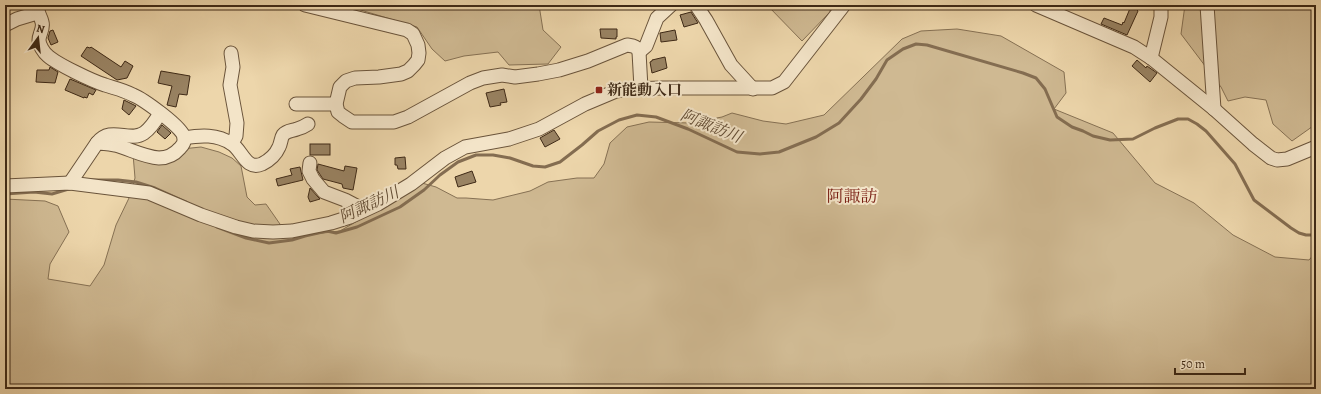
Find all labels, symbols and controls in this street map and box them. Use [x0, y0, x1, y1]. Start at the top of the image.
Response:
north arrow [18, 18, 58, 58]
text: N [35, 21, 46, 37]
place label: 新能動入口 [607, 80, 682, 100]
marker: 新能動入口 [594, 85, 604, 95]
water label: 阿諏訪川 [677, 104, 747, 149]
water label: 阿諏訪川 [335, 181, 404, 228]
district label: 阿諏訪 [827, 185, 878, 208]
scale bar [1175, 350, 1245, 376]
text: 50 m [1181, 356, 1205, 372]

